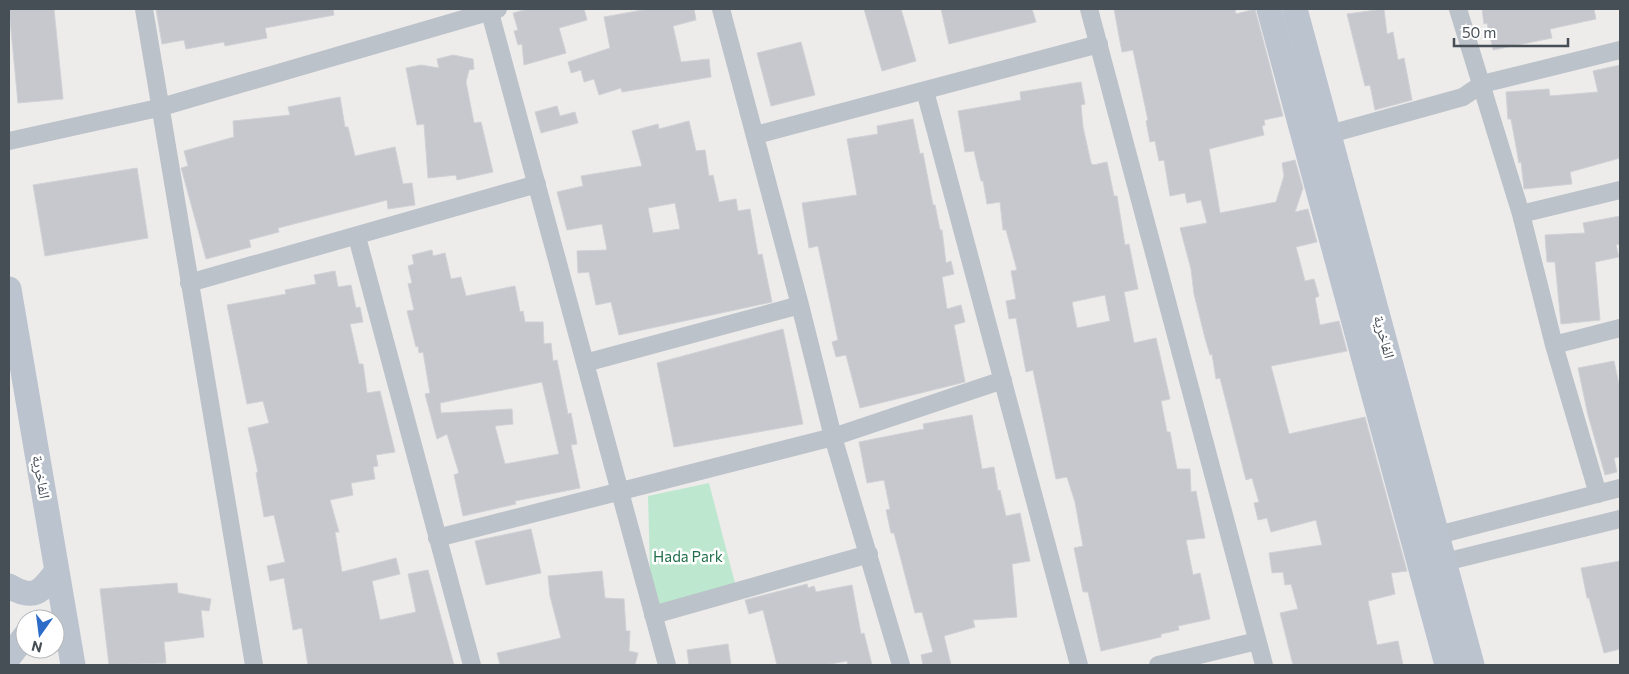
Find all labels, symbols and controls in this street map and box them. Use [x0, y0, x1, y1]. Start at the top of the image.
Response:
scale bar [1454, 15, 1568, 47]
text: 50 m [1462, 23, 1496, 41]
street label: الفاخرية [1370, 313, 1399, 361]
street label: الفاخرية [28, 454, 55, 500]
park label: Hada Park [653, 547, 723, 565]
north arrow [15, 609, 65, 659]
text: N [30, 638, 44, 657]

